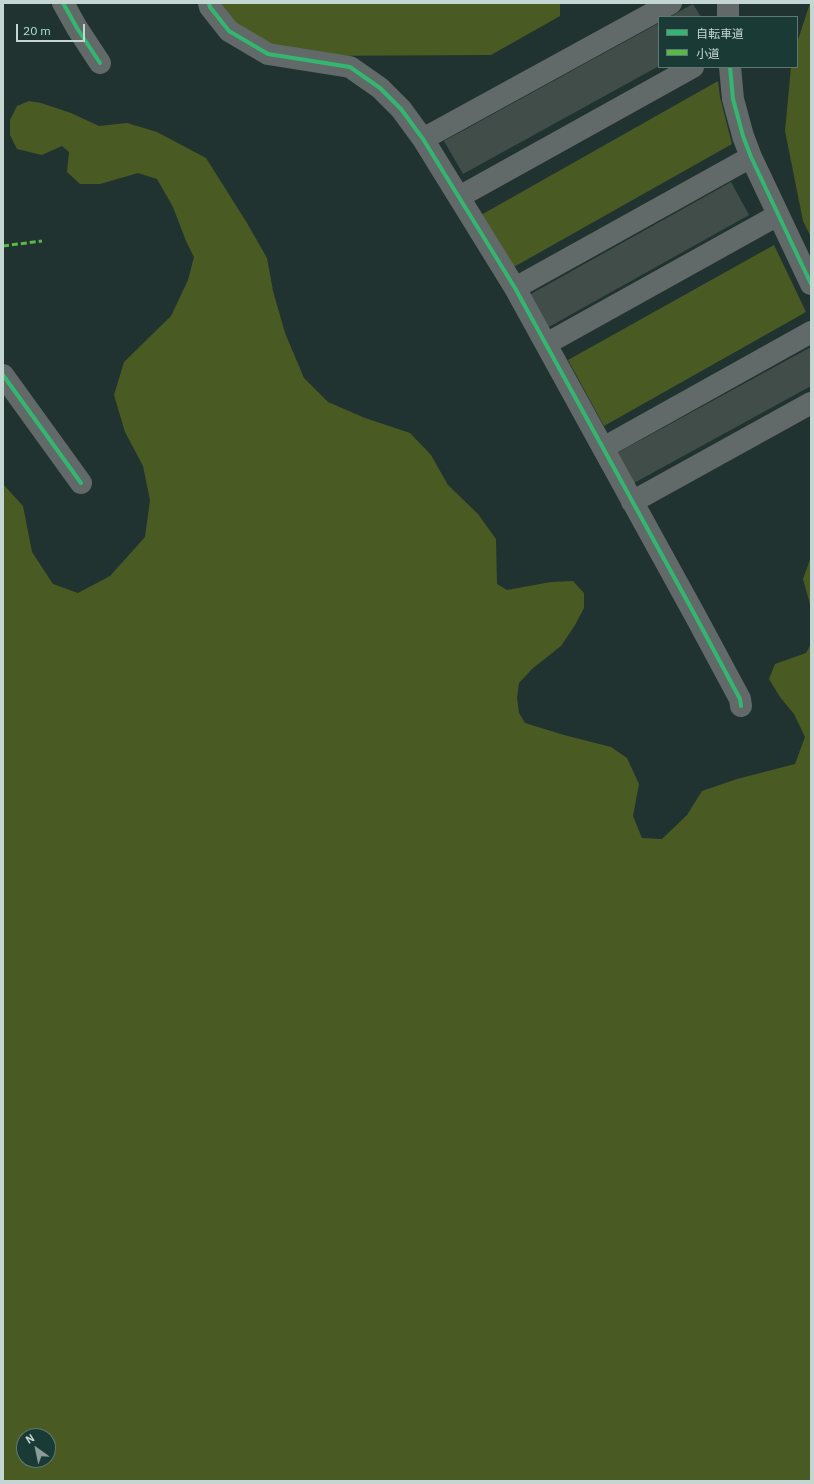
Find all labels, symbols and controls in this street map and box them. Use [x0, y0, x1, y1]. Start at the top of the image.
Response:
scale bar [18, 16, 87, 42]
legend [658, 16, 798, 68]
text: 20 m [23, 23, 51, 38]
text: 自転車道 [696, 26, 744, 41]
text: 小道 [696, 46, 720, 61]
north arrow [16, 1428, 56, 1468]
text: N [23, 1431, 37, 1447]

